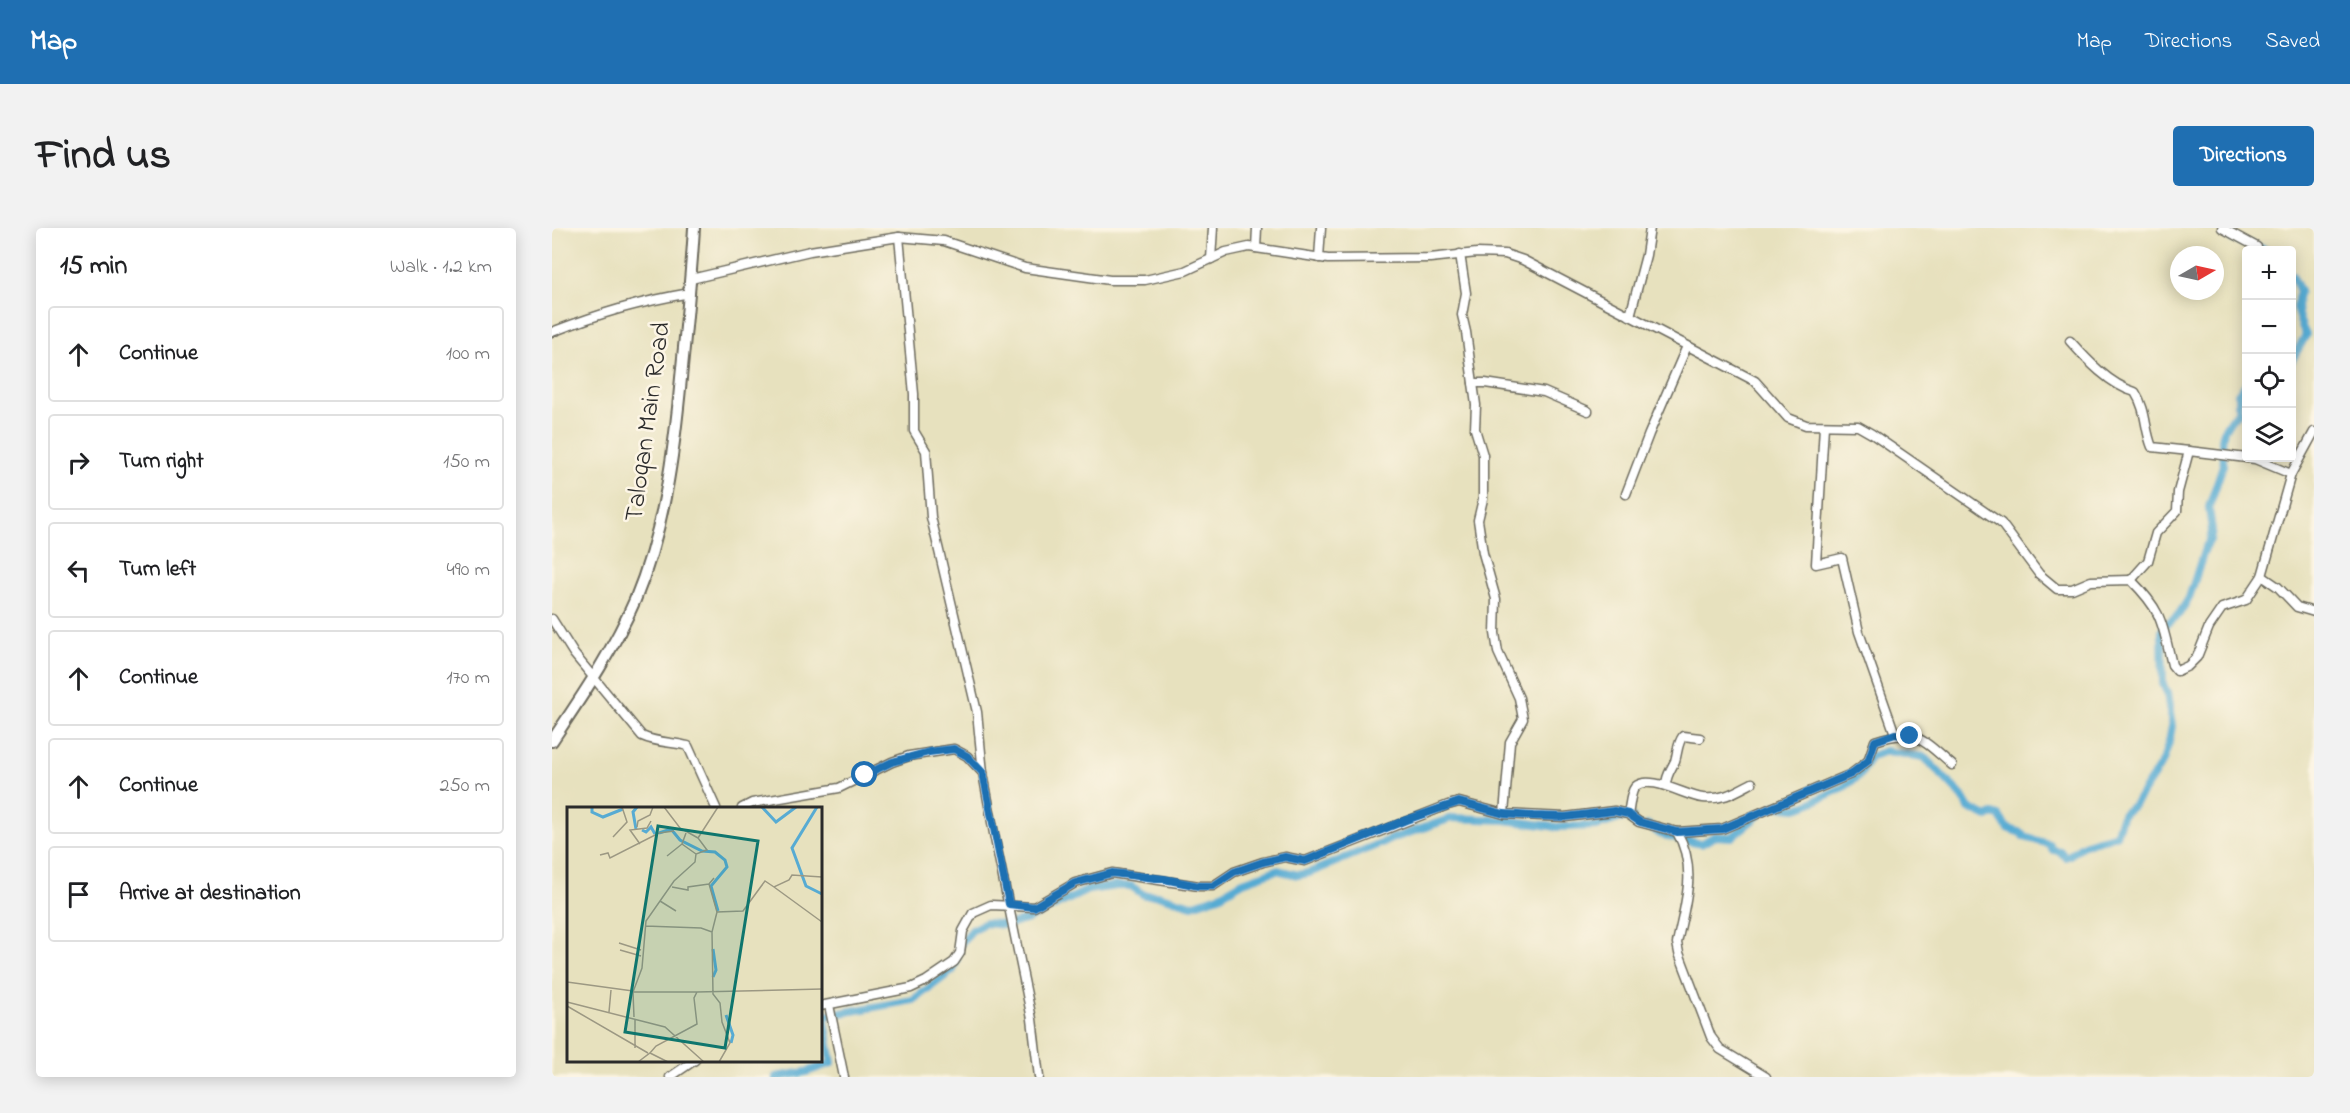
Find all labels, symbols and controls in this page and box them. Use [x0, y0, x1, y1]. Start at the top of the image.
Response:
text: Map [30, 22, 77, 63]
text: Map [2076, 27, 2112, 57]
text: Directions [2145, 27, 2232, 57]
text: Saved [2265, 27, 2320, 57]
text: Find us [36, 126, 171, 187]
button: Directions [2173, 126, 2314, 186]
north arrow [2170, 246, 2224, 300]
map controls [2242, 246, 2296, 462]
button: + [2242, 246, 2296, 300]
text: 15 min [60, 248, 127, 286]
text: Walk · 1.2 km [390, 253, 492, 282]
button: − [2242, 300, 2296, 354]
street label: Taloqan Main Road [616, 319, 682, 524]
icon: ahead [62, 338, 95, 371]
text: Continue [119, 338, 198, 370]
text: 100 m [446, 340, 490, 369]
button: locate [2242, 354, 2296, 408]
button: layers [2242, 408, 2296, 462]
icon: right [62, 446, 95, 479]
text: Turn right [119, 446, 204, 478]
text: 150 m [443, 448, 490, 477]
icon: left [62, 554, 95, 587]
text: Turn left [119, 554, 196, 586]
text: 490 m [447, 556, 490, 585]
icon: ahead [62, 662, 95, 695]
text: Continue [119, 662, 198, 694]
text: 170 m [446, 664, 490, 693]
route end [1896, 722, 1922, 748]
route start [851, 761, 877, 787]
icon: ahead [62, 770, 95, 803]
text: Continue [119, 770, 198, 802]
text: 250 m [439, 772, 490, 801]
inset map [567, 807, 822, 1062]
icon: arrive [62, 878, 95, 911]
text: Arrive at destination [119, 878, 301, 910]

